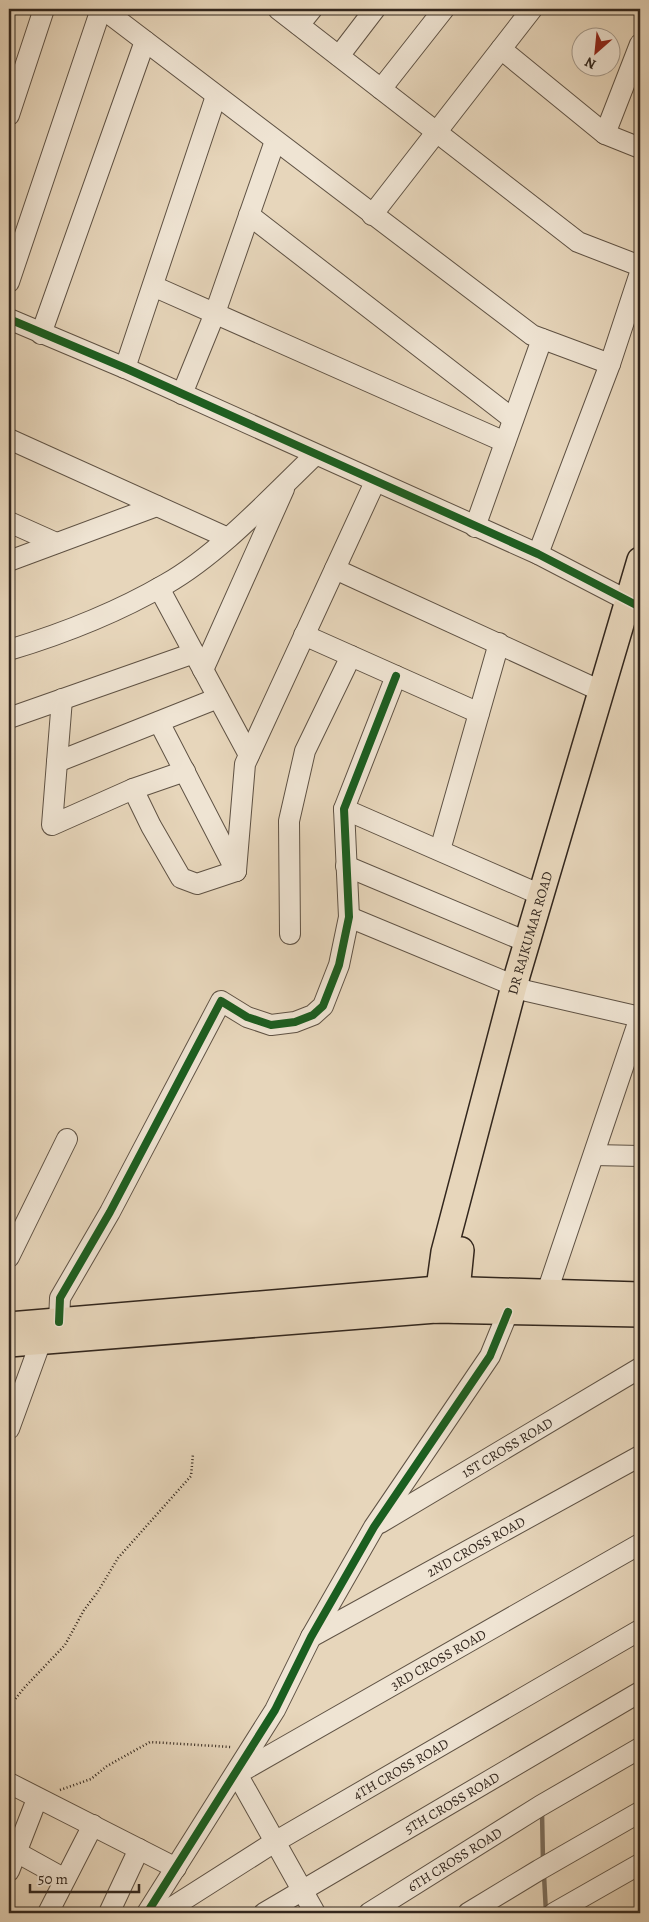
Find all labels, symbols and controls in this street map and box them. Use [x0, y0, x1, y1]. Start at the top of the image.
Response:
north arrow [572, 28, 622, 78]
text: N [581, 52, 599, 74]
street label: DR RAJKUMAR ROAD [503, 869, 557, 997]
street label: 1ST CROSS ROAD [458, 1413, 557, 1482]
street label: 2ND CROSS ROAD [423, 1512, 529, 1582]
street label: 3RD CROSS ROAD [387, 1625, 490, 1695]
street label: 4TH CROSS ROAD [350, 1734, 452, 1805]
street label: 5TH CROSS ROAD [401, 1767, 504, 1838]
street label: 6TH CROSS ROAD [404, 1823, 506, 1897]
scale bar [30, 1862, 139, 1894]
text: 50 m [38, 1869, 68, 1889]

